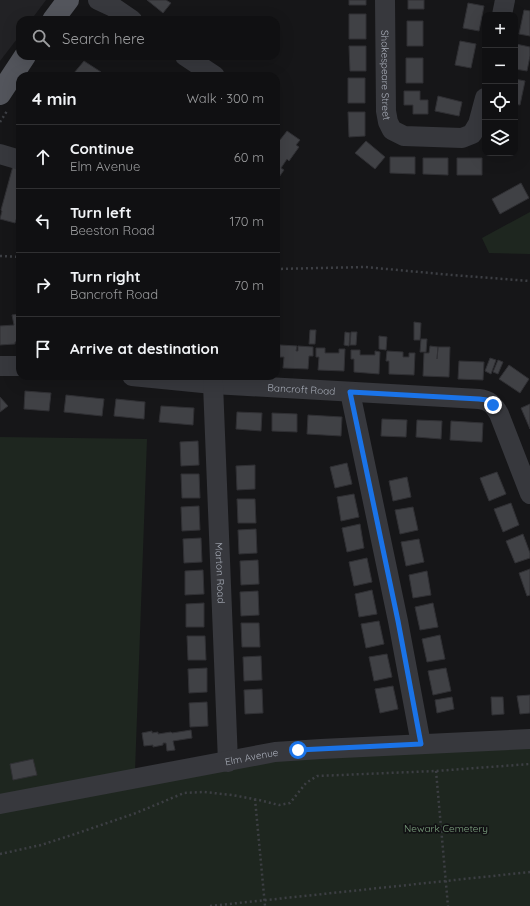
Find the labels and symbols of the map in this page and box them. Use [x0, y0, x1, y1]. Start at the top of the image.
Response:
street label: Shakespeare Street [379, 30, 394, 122]
street label: Bancroft Road [267, 381, 336, 397]
route end [484, 396, 502, 414]
street label: Marton Road [213, 542, 228, 604]
route start [289, 741, 307, 759]
street label: Elm Avenue [224, 745, 279, 768]
park label: Newark Cemetery [404, 822, 488, 835]

